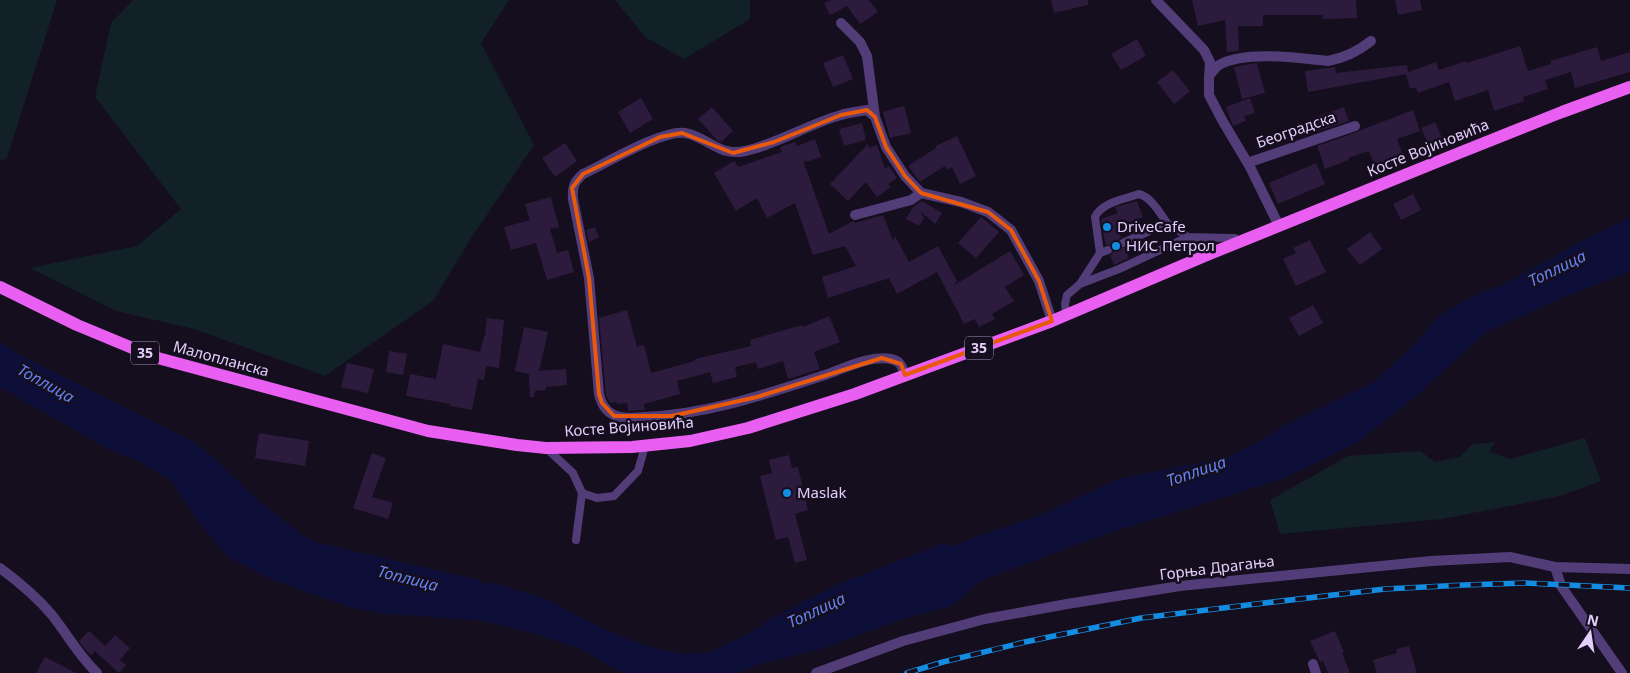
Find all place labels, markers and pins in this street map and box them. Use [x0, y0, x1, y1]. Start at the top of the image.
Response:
place label: DriveCafe [1117, 216, 1186, 236]
marker: DriveCafe [1101, 221, 1113, 233]
place label: НИС Петрол [1126, 235, 1215, 255]
marker: НИС Петрол [1110, 240, 1122, 252]
place label: Maslak [797, 482, 847, 502]
marker: Maslak [781, 487, 793, 499]

